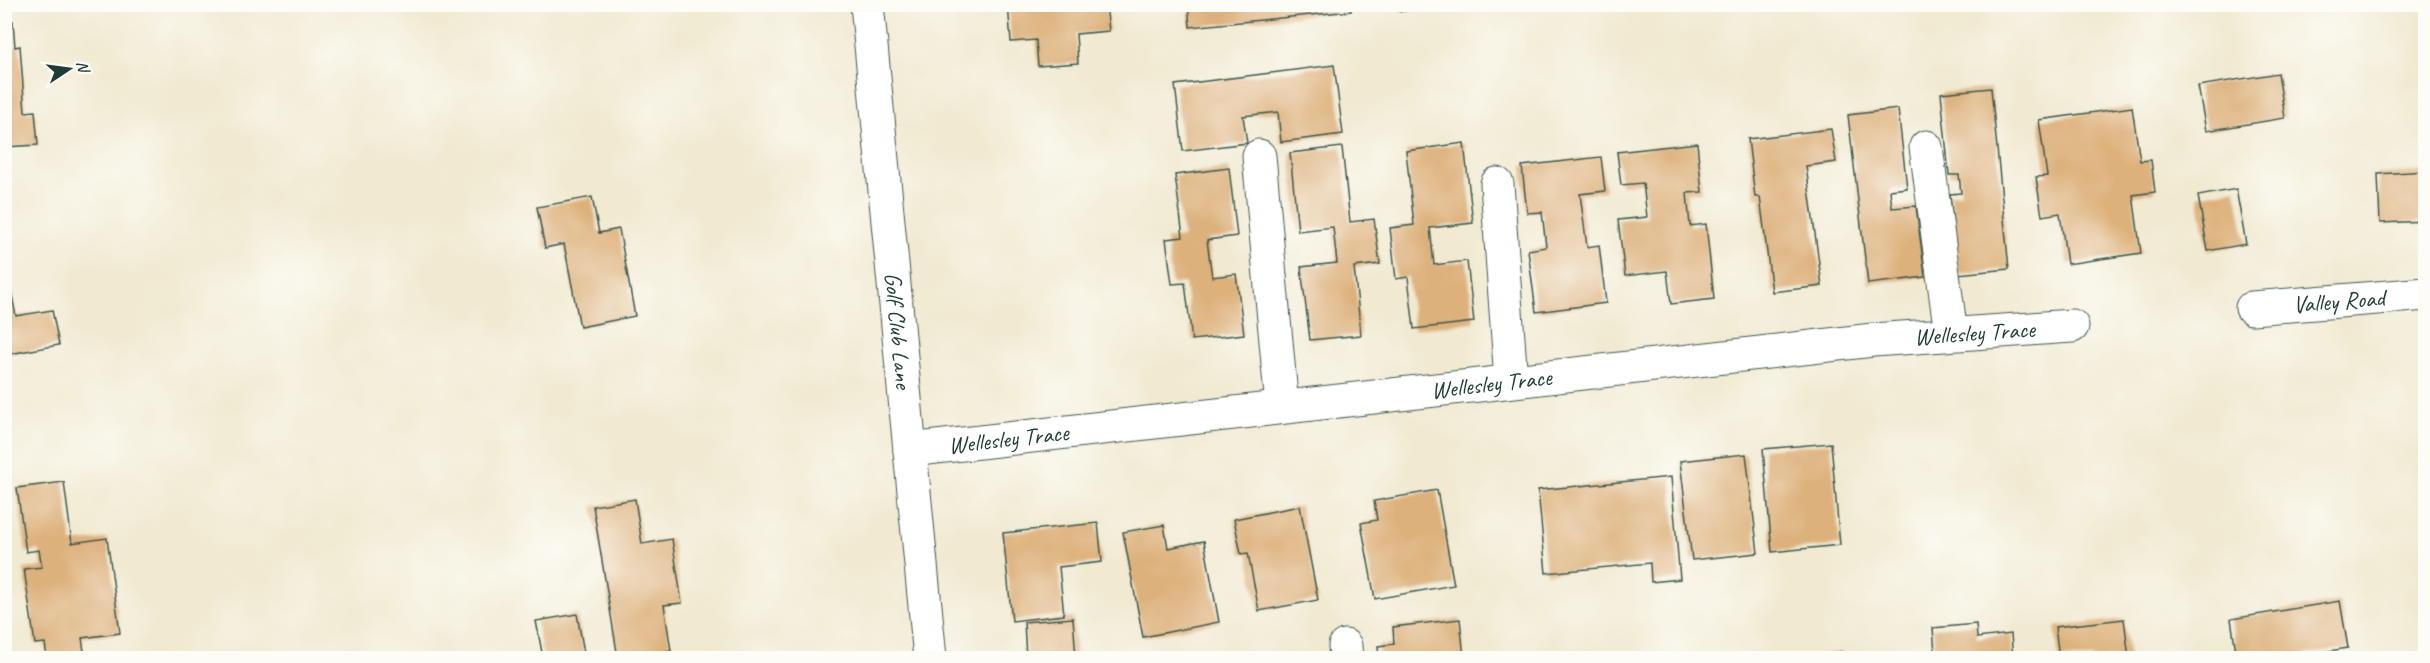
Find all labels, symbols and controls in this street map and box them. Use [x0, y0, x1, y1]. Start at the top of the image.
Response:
north arrow [39, 39, 99, 99]
text: N [72, 59, 94, 76]
street label: Golf Club Lane [878, 271, 919, 392]
street label: Valley Road [2292, 282, 2389, 320]
street label: Wellesley Trace [1913, 314, 2038, 352]
street label: Wellesley Trace [1429, 362, 1555, 405]
street label: Wellesley Trace [947, 417, 1072, 461]

